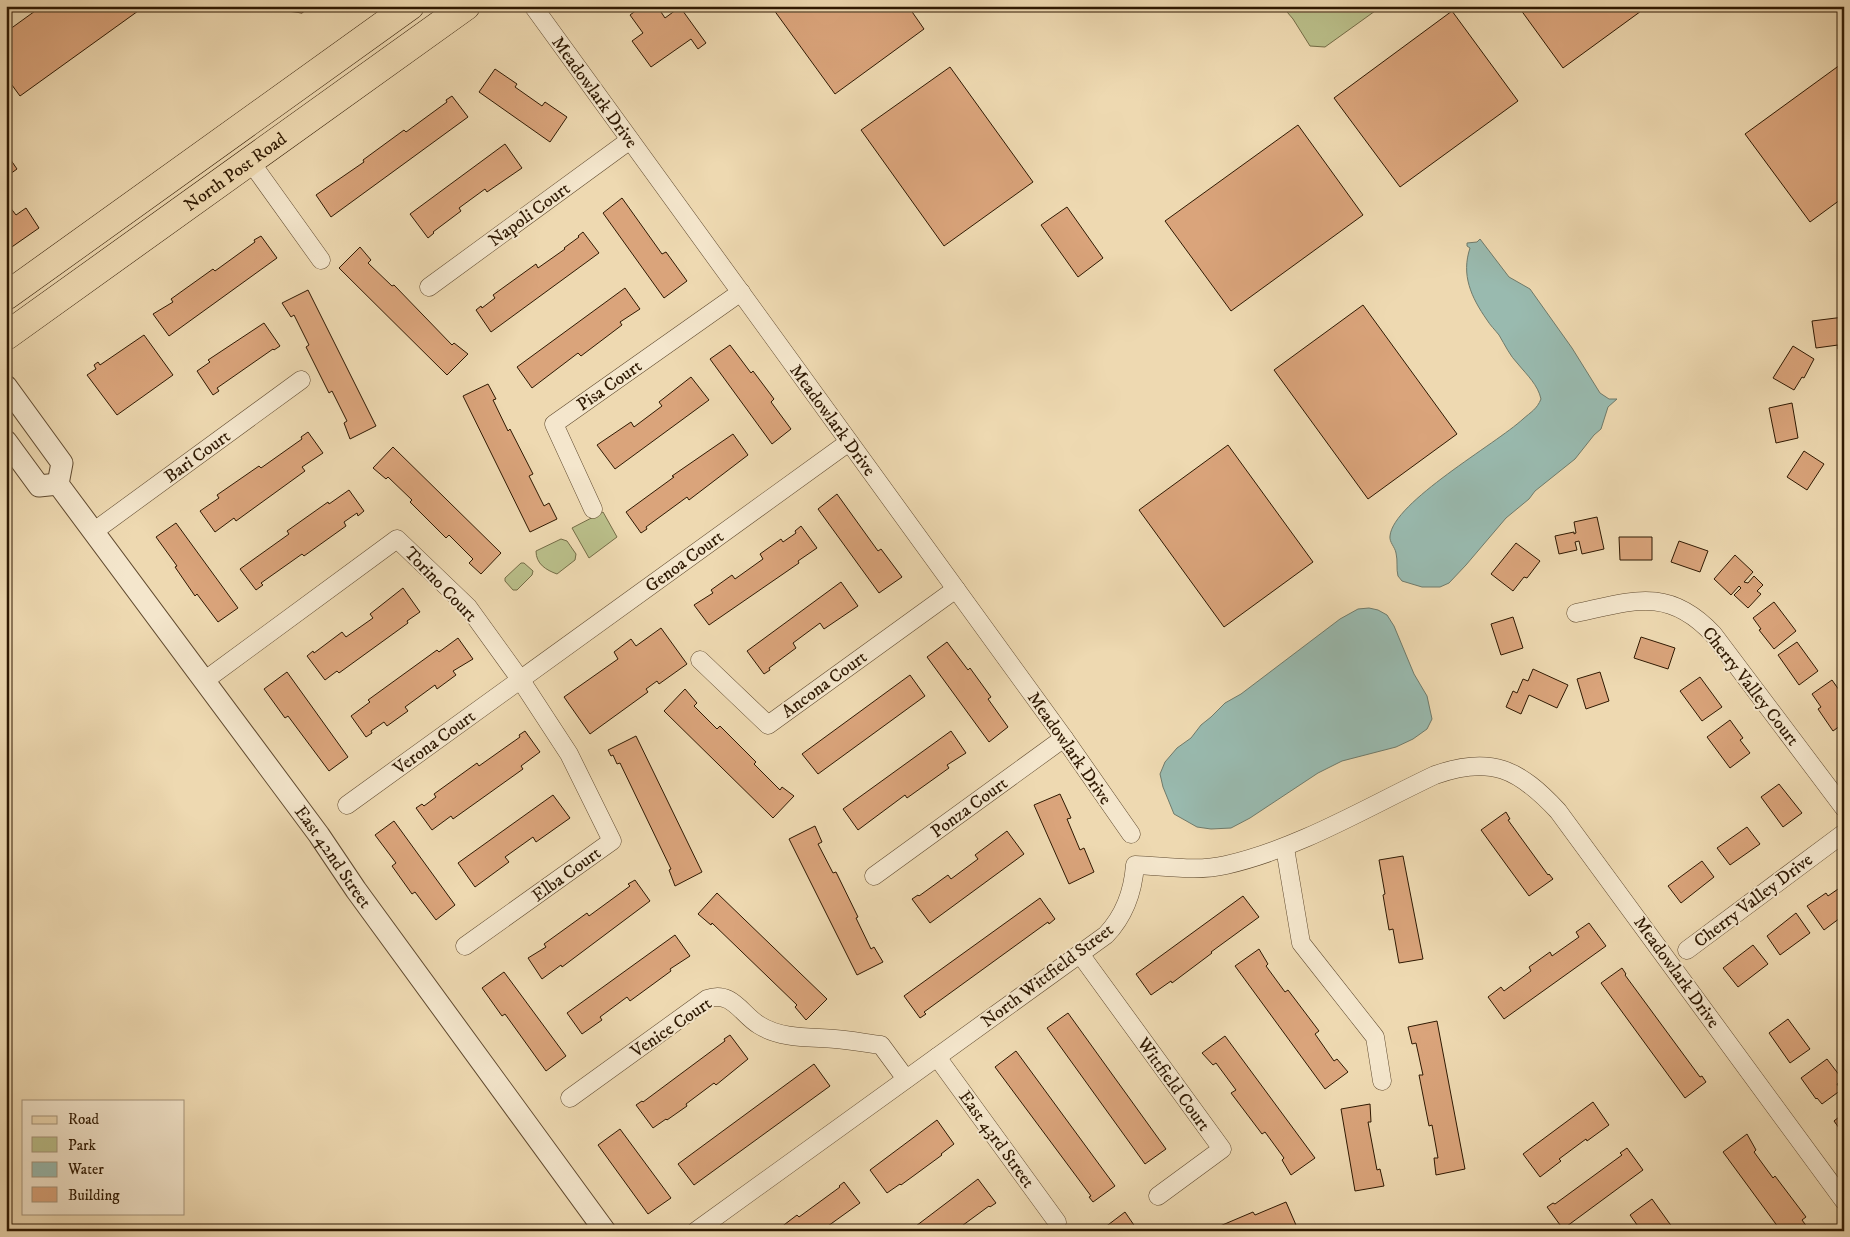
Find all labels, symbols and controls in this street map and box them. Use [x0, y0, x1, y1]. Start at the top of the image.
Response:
street label: Meadowlark Drive [546, 32, 642, 153]
street label: North Post Road [180, 128, 291, 217]
street label: Napoli Court [484, 178, 575, 252]
street label: Pisa Court [573, 355, 647, 416]
street label: Meadowlark Drive [784, 360, 880, 481]
street label: Bari Court [160, 425, 235, 488]
street label: Genoa Court [641, 526, 728, 598]
street label: Torino Court [399, 543, 482, 627]
street label: Cherry Valley Court [1697, 623, 1804, 751]
street label: Ancona Court [778, 646, 872, 723]
street label: Meadowlark Drive [1022, 688, 1116, 809]
street label: Verona Court [388, 706, 480, 781]
street label: Ponza Court [927, 772, 1012, 843]
street label: East 42nd Street [289, 802, 376, 913]
street label: Elba Court [528, 842, 606, 907]
street label: Cherry Valley Drive [1690, 849, 1817, 953]
street label: Meadowlark Drive [1628, 912, 1724, 1033]
street label: North Wittfield Street [977, 919, 1118, 1033]
street label: Venice Court [626, 993, 716, 1063]
street label: Wittfield Court [1131, 1033, 1215, 1136]
street label: East 43rd Street [953, 1087, 1039, 1193]
legend [22, 1100, 185, 1214]
text: Road [68, 1110, 100, 1129]
text: Park [68, 1136, 97, 1155]
text: Water [67, 1160, 104, 1179]
text: Building [68, 1186, 120, 1205]

